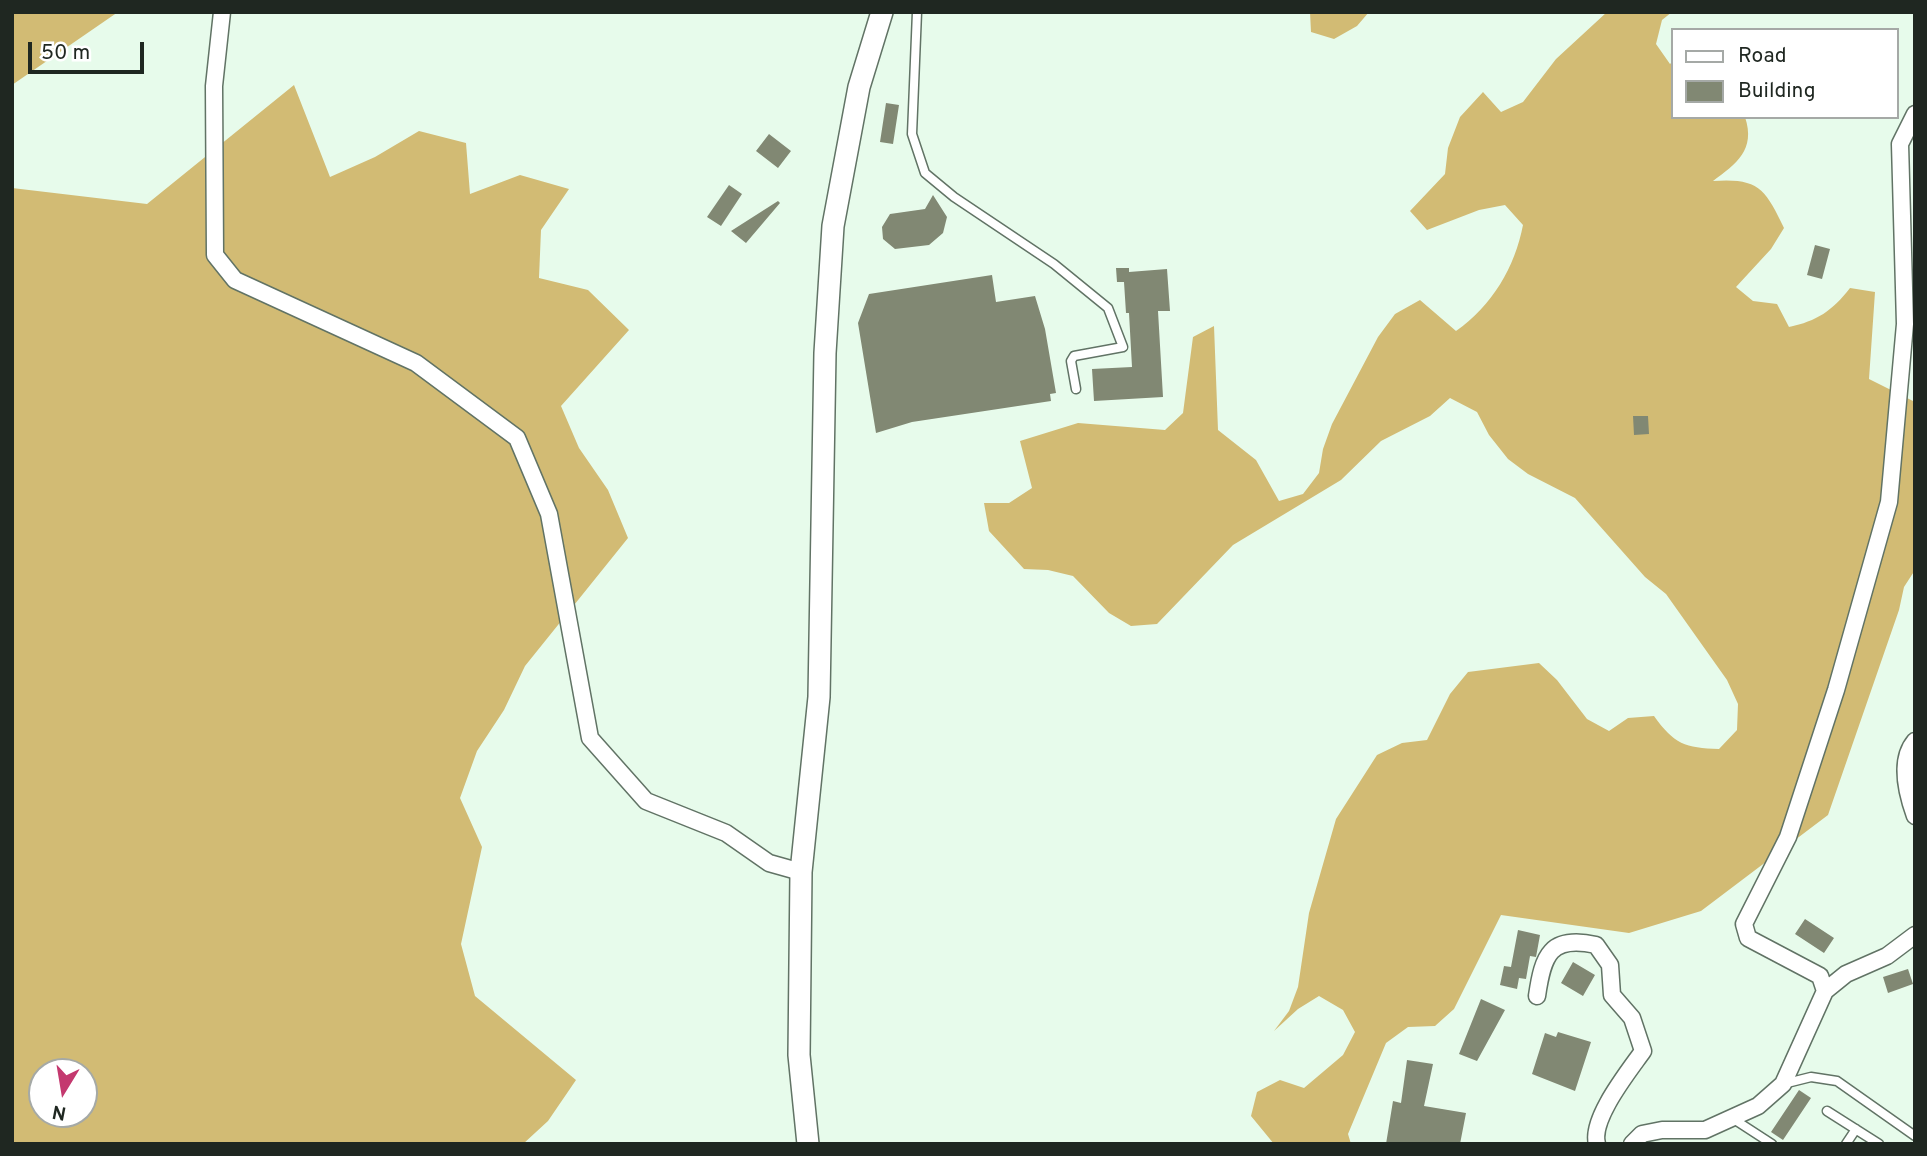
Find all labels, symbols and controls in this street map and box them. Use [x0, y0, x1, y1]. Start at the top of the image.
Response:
scale bar [32, 28, 147, 72]
legend [1672, 28, 1899, 119]
text: 50 m [41, 40, 90, 67]
text: Road [1738, 43, 1787, 70]
text: Building [1738, 78, 1816, 105]
north arrow [28, 1058, 98, 1128]
text: N [50, 1099, 68, 1125]

